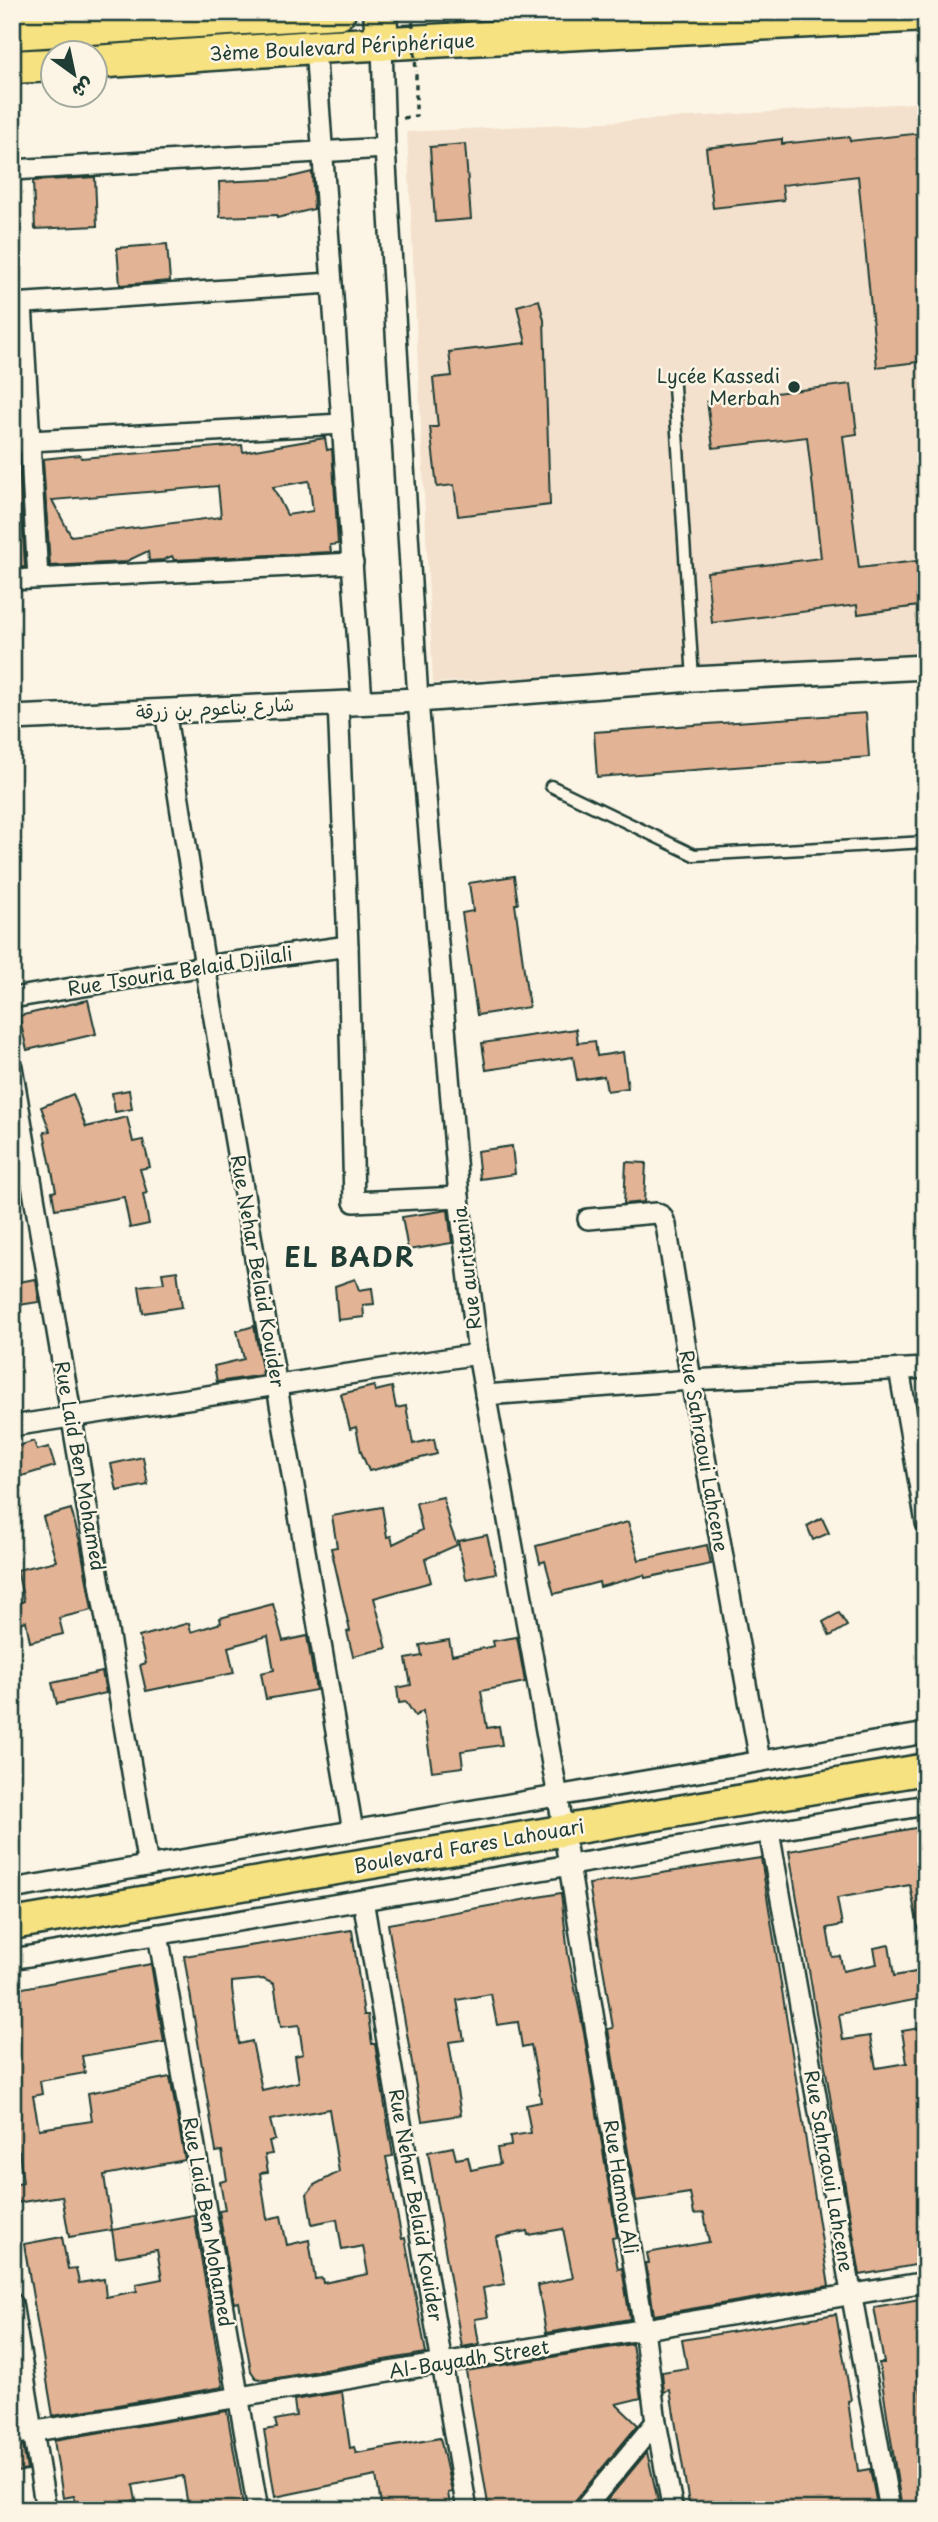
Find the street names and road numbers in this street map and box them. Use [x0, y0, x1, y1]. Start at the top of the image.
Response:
street label: 3ème Boulevard Périphérique [208, 25, 475, 67]
street label: شارع بناعوم بن زرقة [135, 689, 295, 727]
street label: Rue Tsouria Belaid Djilali [65, 938, 294, 1002]
street label: Rue Nehar Belaid Kouider [225, 1152, 293, 1390]
street label: Rue auritania [445, 1205, 487, 1331]
street label: Rue Sahraoui Lahcene [673, 1348, 737, 1554]
street label: Rue Laid Ben Mohamed [49, 1359, 113, 1573]
street label: Boulevard Fares Lahouari [352, 1811, 586, 1879]
street label: Rue Sahraoui Lahcene [798, 2068, 862, 2274]
street label: Rue Nehar Belaid Kouider [383, 2086, 451, 2324]
street label: Rue Laid Ben Mohamed [177, 2115, 241, 2329]
street label: Rue Hamou Ali [598, 2118, 646, 2256]
street label: Al-Bayadh Street [387, 2332, 551, 2384]

